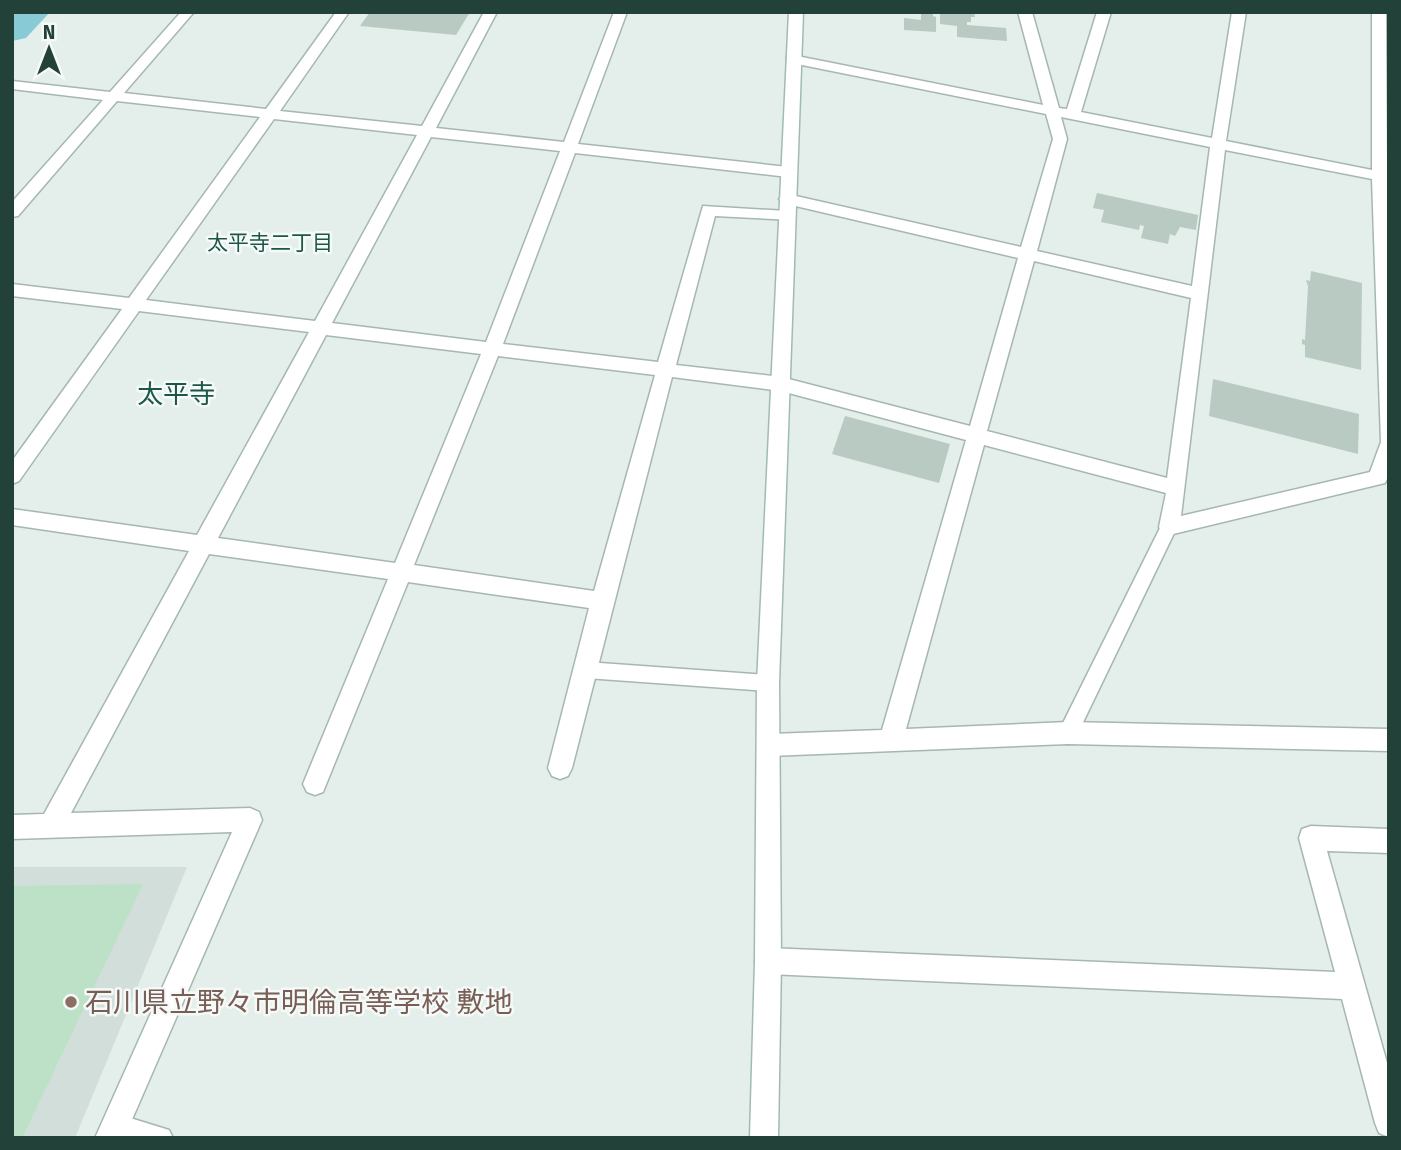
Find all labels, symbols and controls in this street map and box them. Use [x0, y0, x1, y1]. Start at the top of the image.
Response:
north arrow [14, 14, 84, 84]
text: N [43, 21, 55, 44]
district label: 太平寺二丁目 [207, 230, 333, 256]
district label: 太平寺 [137, 379, 215, 410]
place label: 石川県立野々市明倫高等学校 敷地 [85, 986, 512, 1019]
marker: 石川県立野々市明倫高等学校 敷地 [63, 994, 79, 1010]

